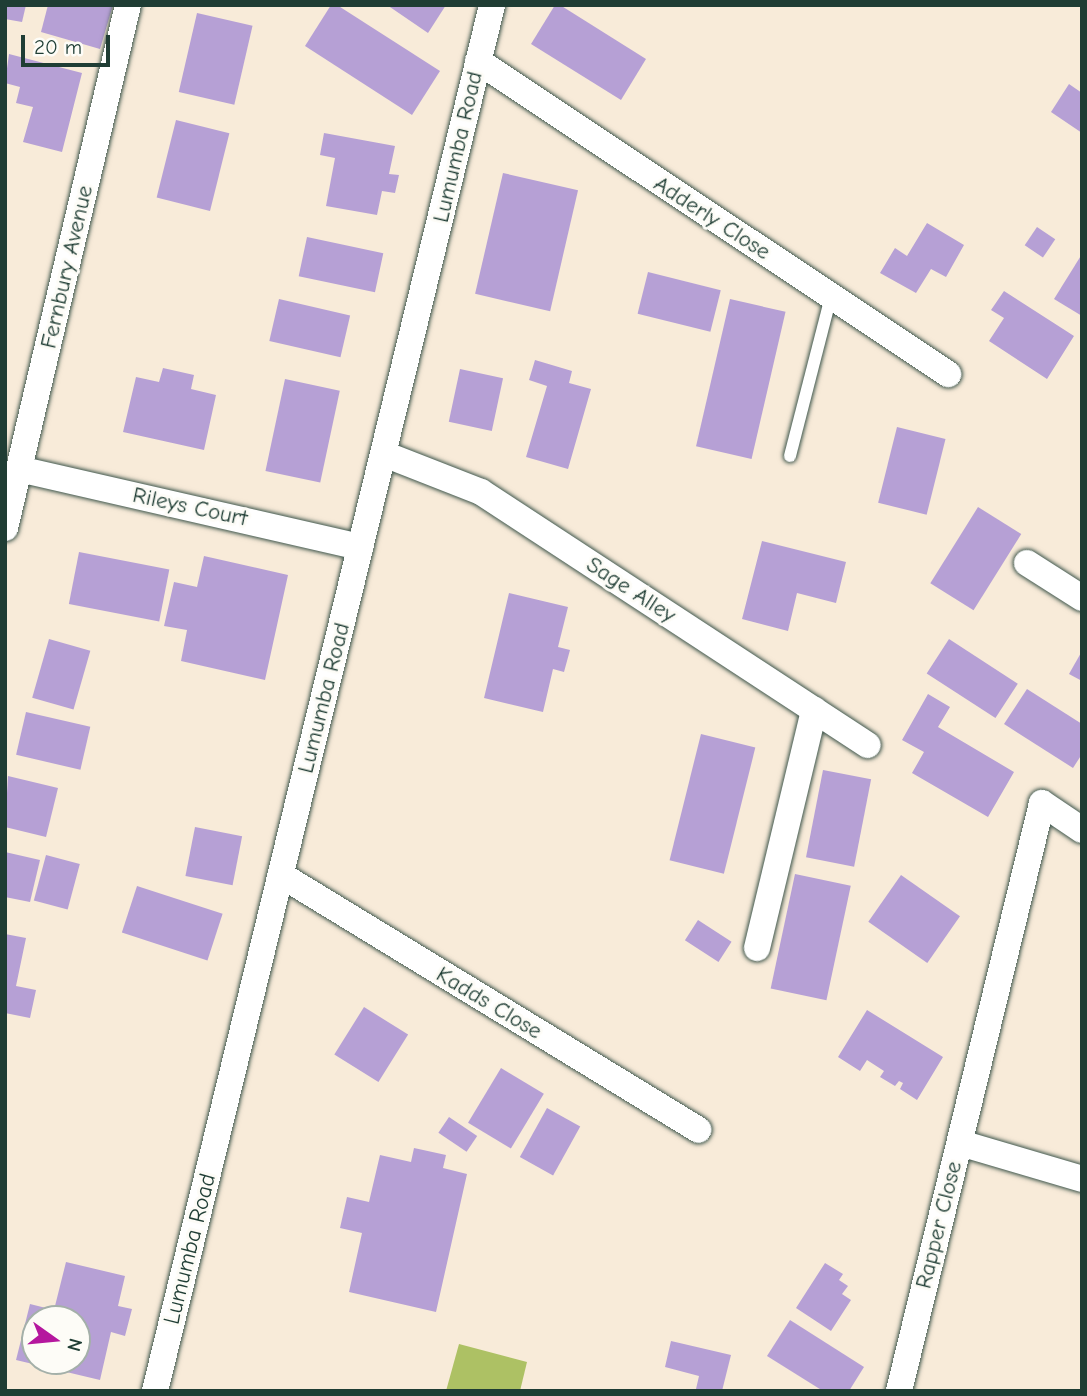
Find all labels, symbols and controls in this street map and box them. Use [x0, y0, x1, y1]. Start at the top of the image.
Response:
scale bar [24, 21, 114, 65]
text: 20 m [34, 35, 82, 59]
street label: Lumumba Road [427, 69, 489, 225]
street label: Adderly Close [648, 170, 776, 266]
street label: Fernbury Avenue [35, 183, 99, 351]
street label: Rileys Court [130, 481, 250, 533]
street label: Sage Alley [581, 551, 681, 629]
street label: Lumumba Road [292, 620, 356, 776]
street label: Kadds Close [431, 961, 547, 1045]
street label: Rapper Close [910, 1158, 968, 1292]
street label: Lumumba Road [158, 1171, 222, 1327]
north arrow [21, 1305, 91, 1375]
text: N [62, 1336, 87, 1354]

